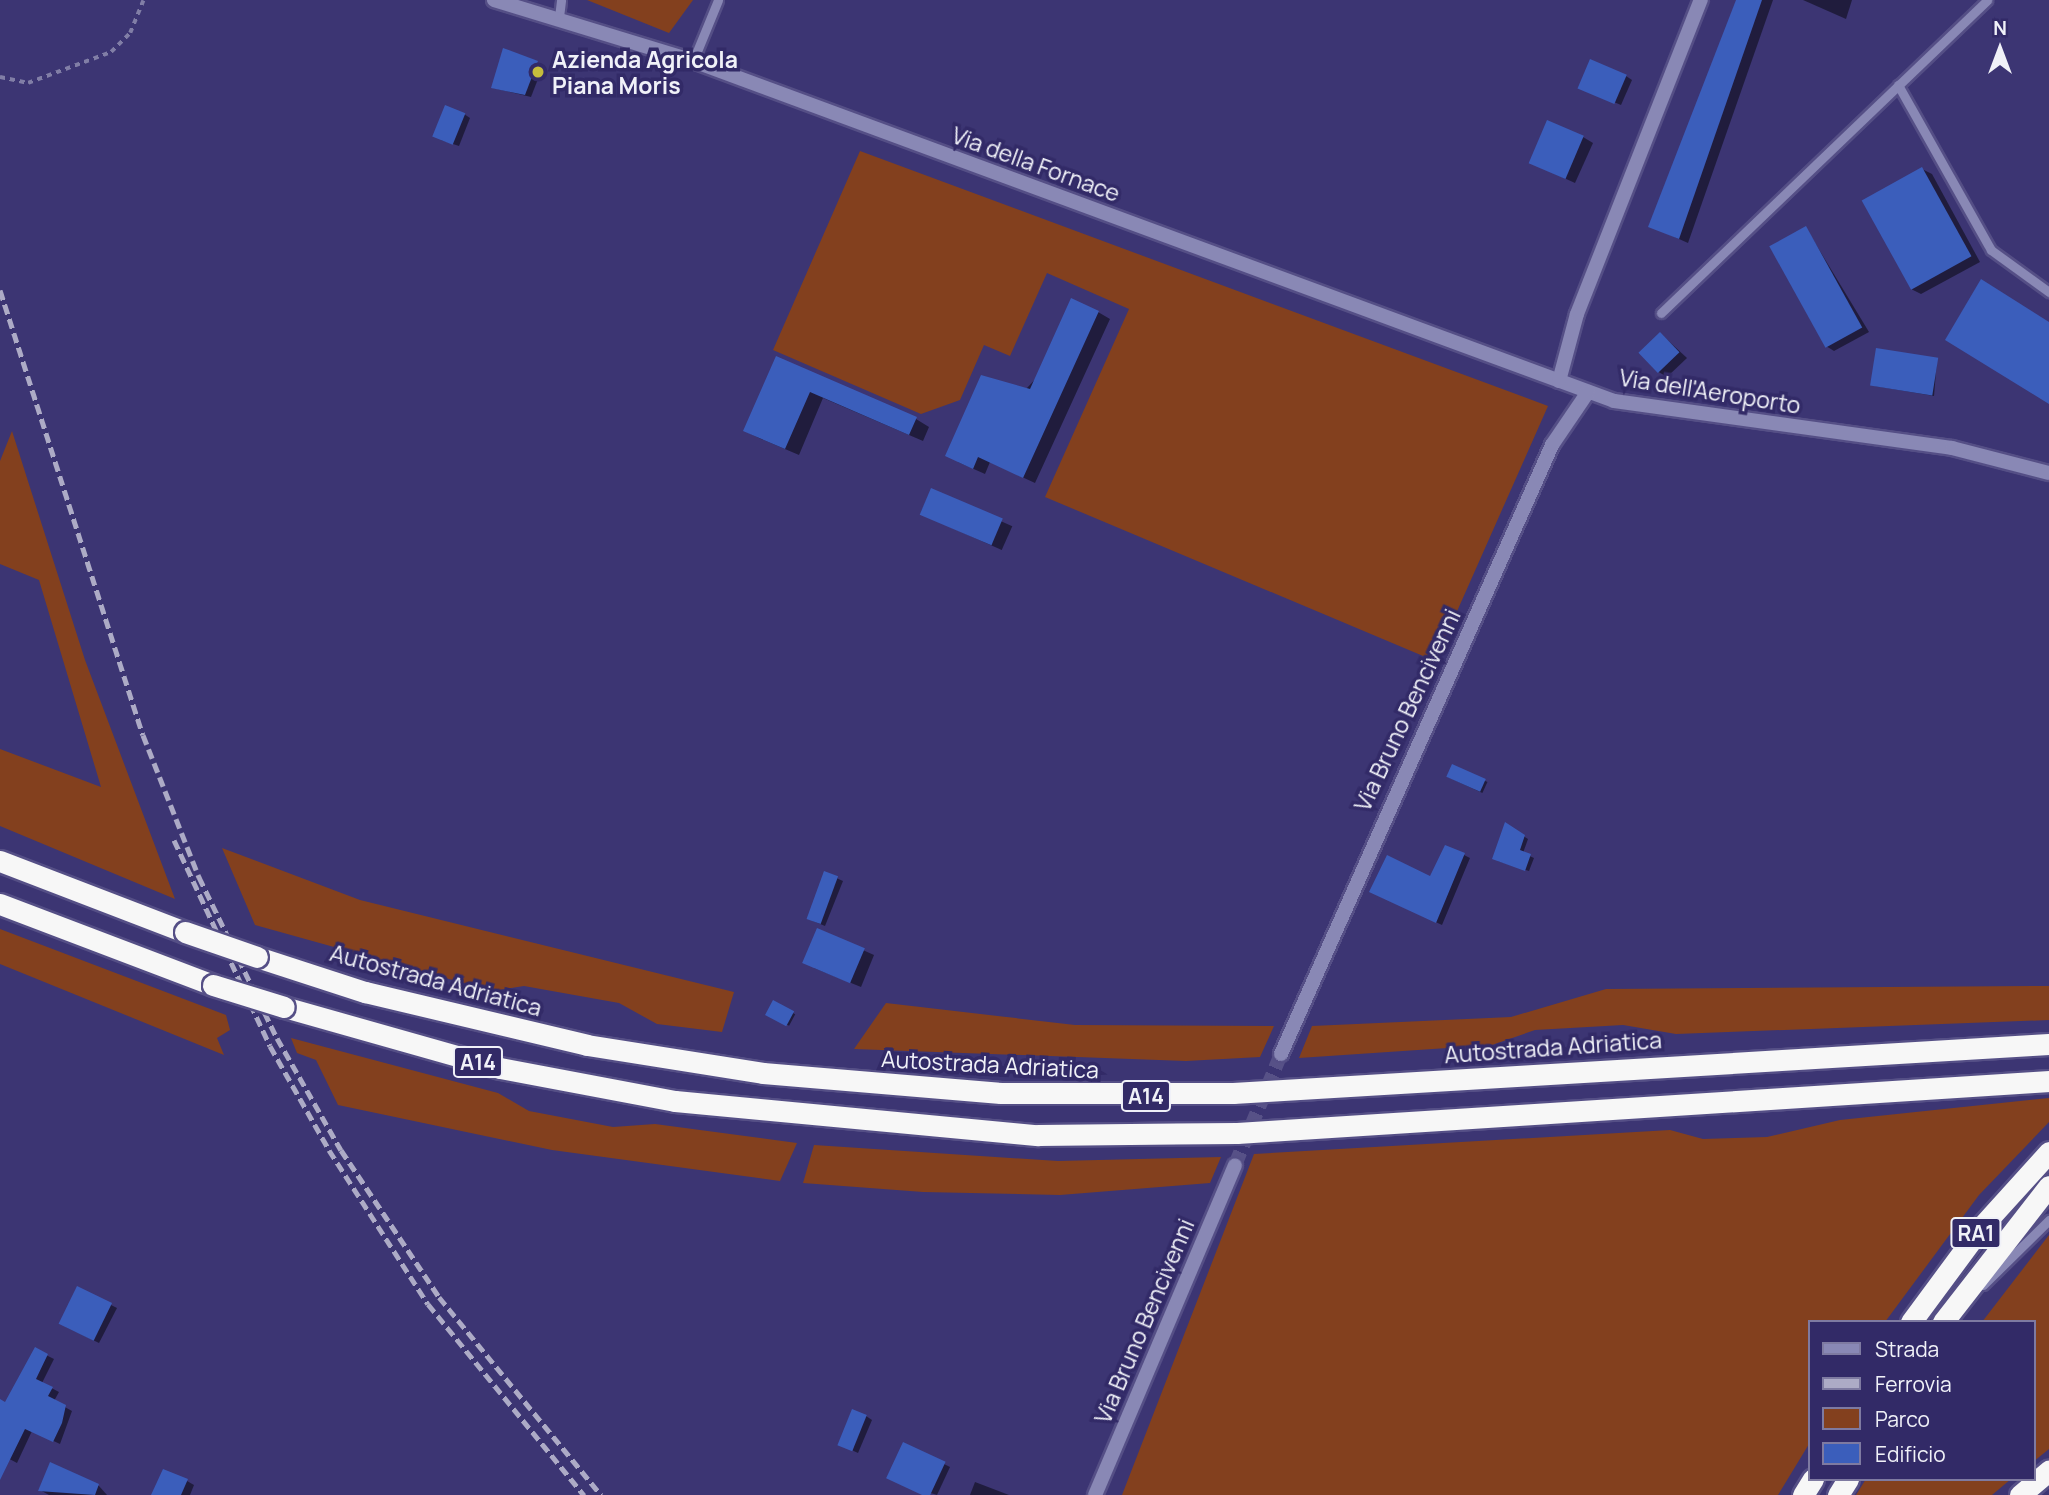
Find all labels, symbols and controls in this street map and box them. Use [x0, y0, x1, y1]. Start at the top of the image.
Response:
north arrow [1965, 14, 2035, 84]
text: N [1993, 15, 2007, 41]
place label: Azienda Agricola Piana Moris [552, 45, 738, 99]
marker: Azienda Agricola Piana Moris [530, 64, 546, 80]
street label: Via della Fornace [948, 121, 1124, 207]
street label: Via dell'Aeroporto [1617, 363, 1803, 419]
street label: Via Bruno Bencivenni [1348, 605, 1466, 815]
street label: Autostrada Adriatica [327, 938, 545, 1022]
street label: Autostrada Adriatica [1443, 1026, 1663, 1068]
road number: A14 [452, 1044, 504, 1080]
street label: Autostrada Adriatica [880, 1045, 1100, 1083]
road number: A14 [1120, 1078, 1172, 1114]
street label: Via Bruno Bencivenni [1088, 1215, 1200, 1427]
road number: RA1 [1950, 1216, 2002, 1250]
legend [1808, 1320, 2035, 1481]
text: Strada [1875, 1335, 1939, 1363]
text: Ferrovia [1875, 1370, 1952, 1398]
text: Parco [1875, 1405, 1930, 1433]
text: Edificio [1875, 1440, 1946, 1468]

